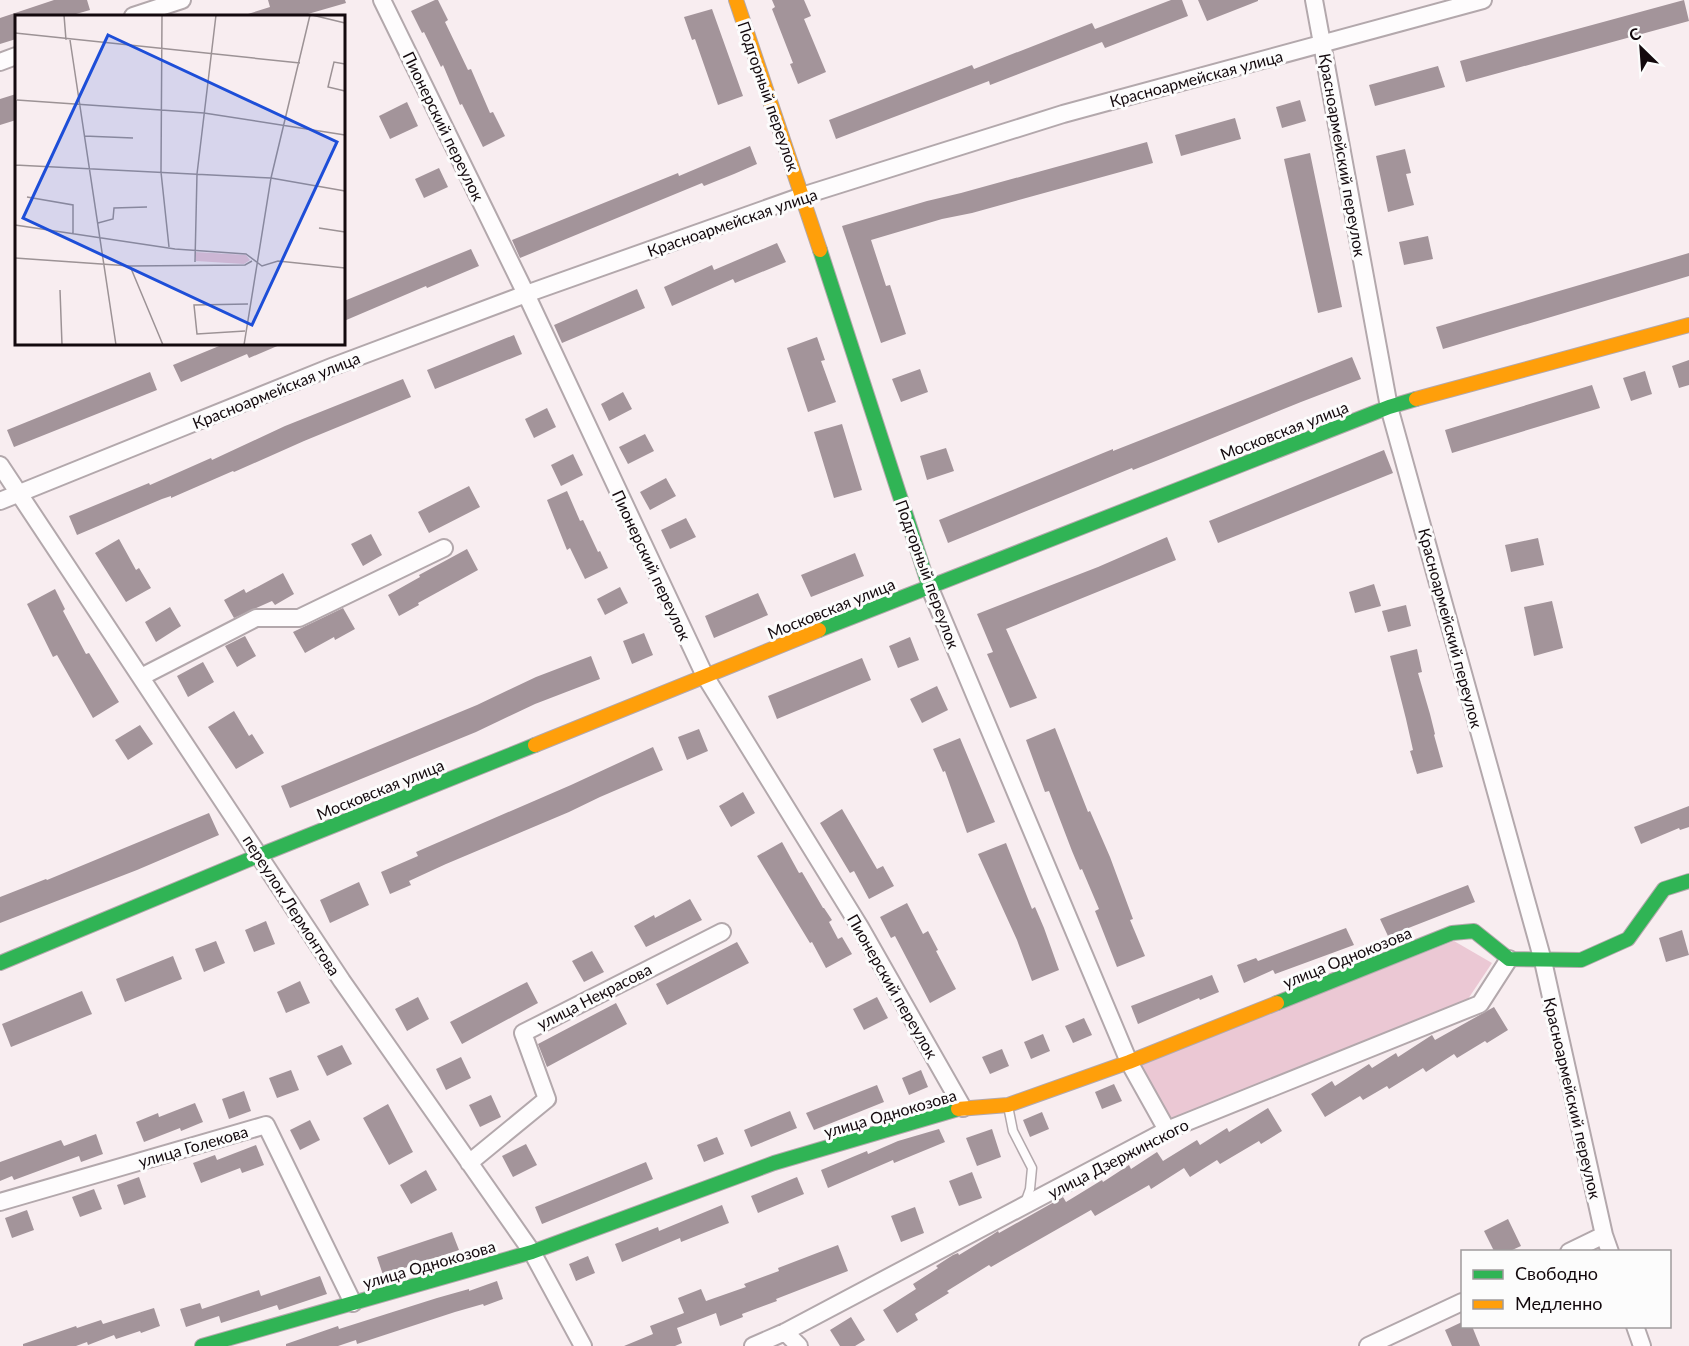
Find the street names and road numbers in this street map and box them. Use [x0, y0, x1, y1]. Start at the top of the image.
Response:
street label: Подгорный переулок [734, 19, 804, 174]
street label: Красноармейская улица [1107, 46, 1285, 110]
street label: Пионерский переулок [400, 48, 489, 204]
street label: Красноармейский переулок [1316, 52, 1370, 259]
street label: Красноармейская улица [644, 184, 820, 260]
street label: Красноармейская улица [190, 348, 362, 432]
street label: Московская улица [1217, 397, 1351, 463]
street label: Пионерский переулок [609, 487, 695, 644]
street label: Подгорный переулок [892, 497, 964, 652]
street label: Красноармейский переулок [1415, 526, 1487, 731]
street label: Московская улица [764, 574, 898, 642]
street label: Московская улица [313, 755, 447, 823]
street label: переулок Лермонтова [239, 831, 345, 979]
street label: Пионерский переулок [844, 910, 943, 1062]
street label: улица Однокозова [1280, 923, 1414, 991]
street label: улица Некрасова [534, 959, 654, 1033]
street label: Красноармейский переулок [1541, 995, 1606, 1201]
street label: улица Однокозова [822, 1085, 958, 1141]
street label: улица Дзержинского [1044, 1114, 1192, 1202]
street label: улица Голекова [136, 1121, 250, 1171]
street label: улица Однокозова [361, 1236, 497, 1292]

